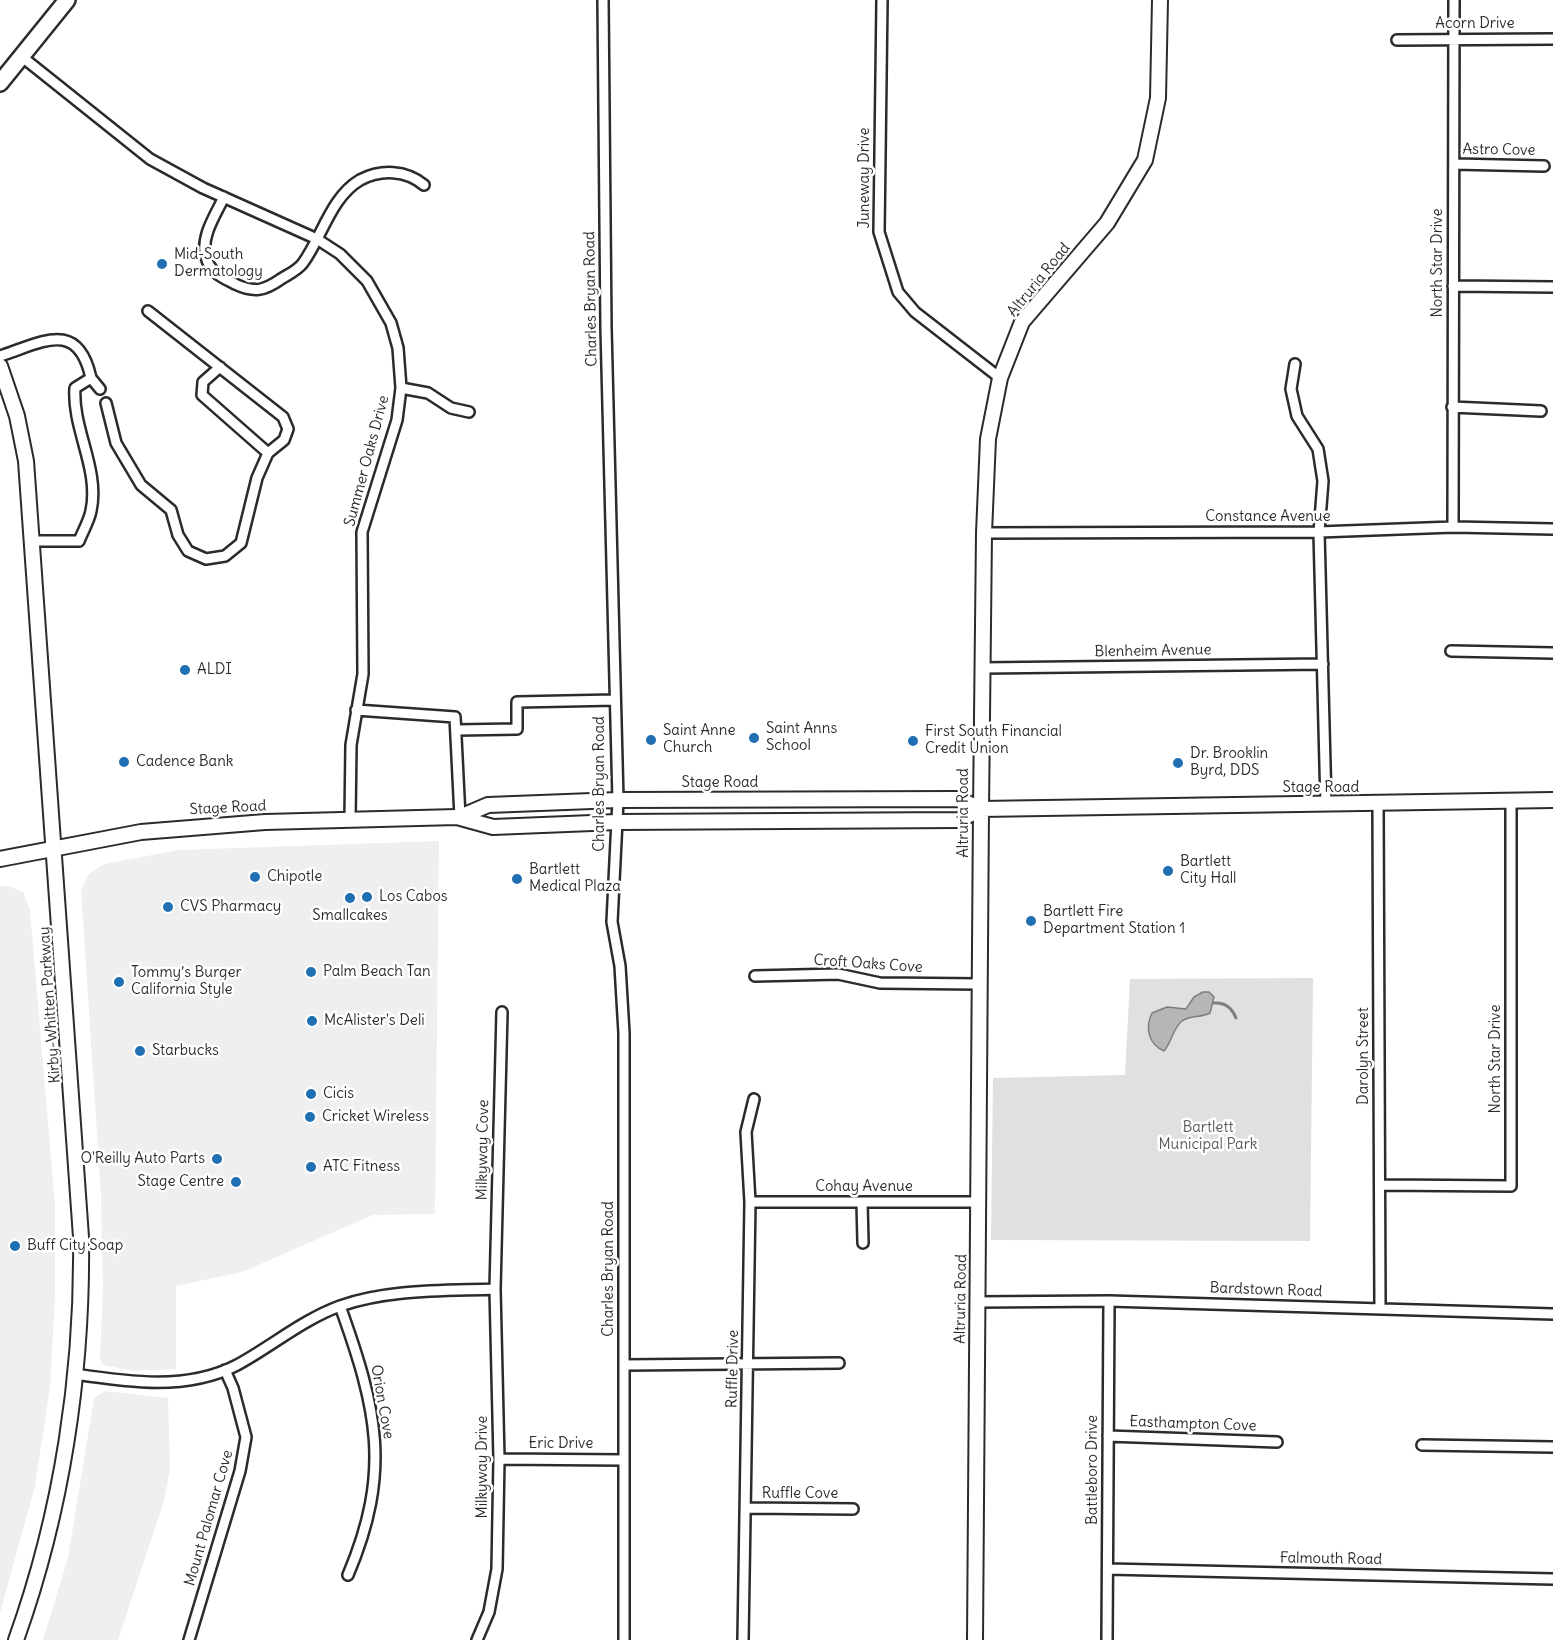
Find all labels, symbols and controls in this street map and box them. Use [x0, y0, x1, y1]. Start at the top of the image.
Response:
street label: Acorn Drive [1435, 15, 1515, 33]
street label: Juneway Drive [856, 128, 874, 228]
street label: Astro Cove [1462, 140, 1536, 160]
street label: North Star Drive [1429, 209, 1447, 317]
street label: Charles Bryan Road [581, 231, 601, 367]
street label: Altruria Road [1004, 239, 1074, 321]
place label: Mid-South Dermatology [174, 246, 263, 281]
marker: Mid-South Dermatology [155, 257, 169, 271]
street label: Summer Oaks Drive [341, 394, 393, 528]
street label: Constance Avenue [1205, 508, 1331, 526]
street label: Blenheim Avenue [1094, 641, 1212, 661]
place label: ALDI [197, 661, 232, 679]
marker: ALDI [178, 663, 192, 677]
street label: Charles Bryan Road [591, 716, 609, 852]
place label: Saint Anns School [766, 720, 837, 755]
place label: Saint Anne Church [663, 722, 736, 757]
place label: First South Financial Credit Union [925, 723, 1062, 758]
marker: Saint Anns School [747, 731, 761, 745]
marker: Saint Anne Church [644, 733, 658, 747]
marker: First South Financial Credit Union [906, 734, 920, 748]
place label: Dr. Brooklin Byrd, DDS [1190, 745, 1268, 780]
place label: Cadence Bank [136, 753, 234, 771]
marker: Cadence Bank [117, 755, 131, 769]
marker: Dr. Brooklin Byrd, DDS [1171, 756, 1185, 770]
street label: Altruria Road [955, 768, 973, 858]
street label: Stage Road [682, 774, 758, 792]
street label: Stage Road [1283, 779, 1359, 797]
street label: Stage Road [189, 797, 267, 819]
place label: Bartlett City Hall [1180, 853, 1236, 888]
place label: Bartlett Medical Plaza [529, 861, 621, 896]
marker: Bartlett City Hall [1161, 864, 1175, 878]
place label: Chipotle [267, 868, 322, 886]
marker: Chipotle [248, 870, 262, 884]
marker: Bartlett Medical Plaza [510, 872, 524, 886]
place label: Los Cabos [379, 888, 448, 906]
marker: Los Cabos [360, 890, 374, 904]
marker: Smallcakes [343, 891, 357, 905]
place label: CVS Pharmacy [180, 898, 281, 916]
marker: CVS Pharmacy [161, 900, 175, 914]
place label: Bartlett Fire Department Station 1 [1043, 903, 1185, 938]
place label: Smallcakes [312, 907, 388, 925]
marker: Bartlett Fire Department Station 1 [1024, 914, 1038, 928]
street label: Kirby-Whitten Parkway [36, 926, 64, 1084]
street label: Croft Oaks Cove [813, 951, 923, 977]
place label: Palm Beach Tan [323, 963, 431, 981]
place label: Tommy’s Burger California Style [131, 964, 242, 999]
marker: Palm Beach Tan [304, 965, 318, 979]
marker: Tommy’s Burger California Style [112, 975, 126, 989]
street label: North Star Drive [1487, 1005, 1505, 1113]
street label: Darolyn Street [1355, 1007, 1373, 1105]
place label: McAlister's Deli [324, 1012, 425, 1030]
marker: McAlister's Deli [305, 1014, 319, 1028]
place label: Starbucks [152, 1042, 219, 1060]
marker: Starbucks [133, 1044, 147, 1058]
place label: Cicis [323, 1085, 354, 1103]
marker: Cicis [304, 1087, 318, 1101]
street label: Milkyway Cove [473, 1099, 493, 1201]
place label: Cricket Wireless [322, 1108, 429, 1126]
marker: Cricket Wireless [303, 1110, 317, 1124]
park label: Bartlett Municipal Park [1159, 1119, 1257, 1154]
place label: O'Reilly Auto Parts [80, 1150, 205, 1168]
marker: O'Reilly Auto Parts [210, 1152, 224, 1166]
place label: ATC Fitness [323, 1158, 400, 1176]
marker: ATC Fitness [304, 1160, 318, 1174]
place label: Stage Centre [137, 1173, 224, 1191]
marker: Stage Centre [229, 1175, 243, 1189]
street label: Cohay Avenue [815, 1178, 913, 1196]
street label: Charles Bryan Road [600, 1201, 618, 1337]
place label: Buff City Soap [27, 1237, 123, 1255]
marker: Buff City Soap [8, 1239, 22, 1253]
street label: Altruria Road [951, 1254, 971, 1344]
street label: Bardstown Road [1209, 1279, 1323, 1301]
street label: Ruffle Drive [723, 1330, 743, 1408]
street label: Orion Cove [367, 1363, 397, 1441]
street label: Easthampton Cove [1129, 1413, 1257, 1435]
street label: Battleboro Drive [1084, 1415, 1102, 1525]
street label: Milkyway Drive [474, 1416, 492, 1518]
street label: Eric Drive [529, 1435, 593, 1453]
street label: Mount Palomar Cove [181, 1448, 237, 1588]
street label: Ruffle Cove [762, 1485, 838, 1503]
street label: Falmouth Road [1280, 1549, 1382, 1569]

